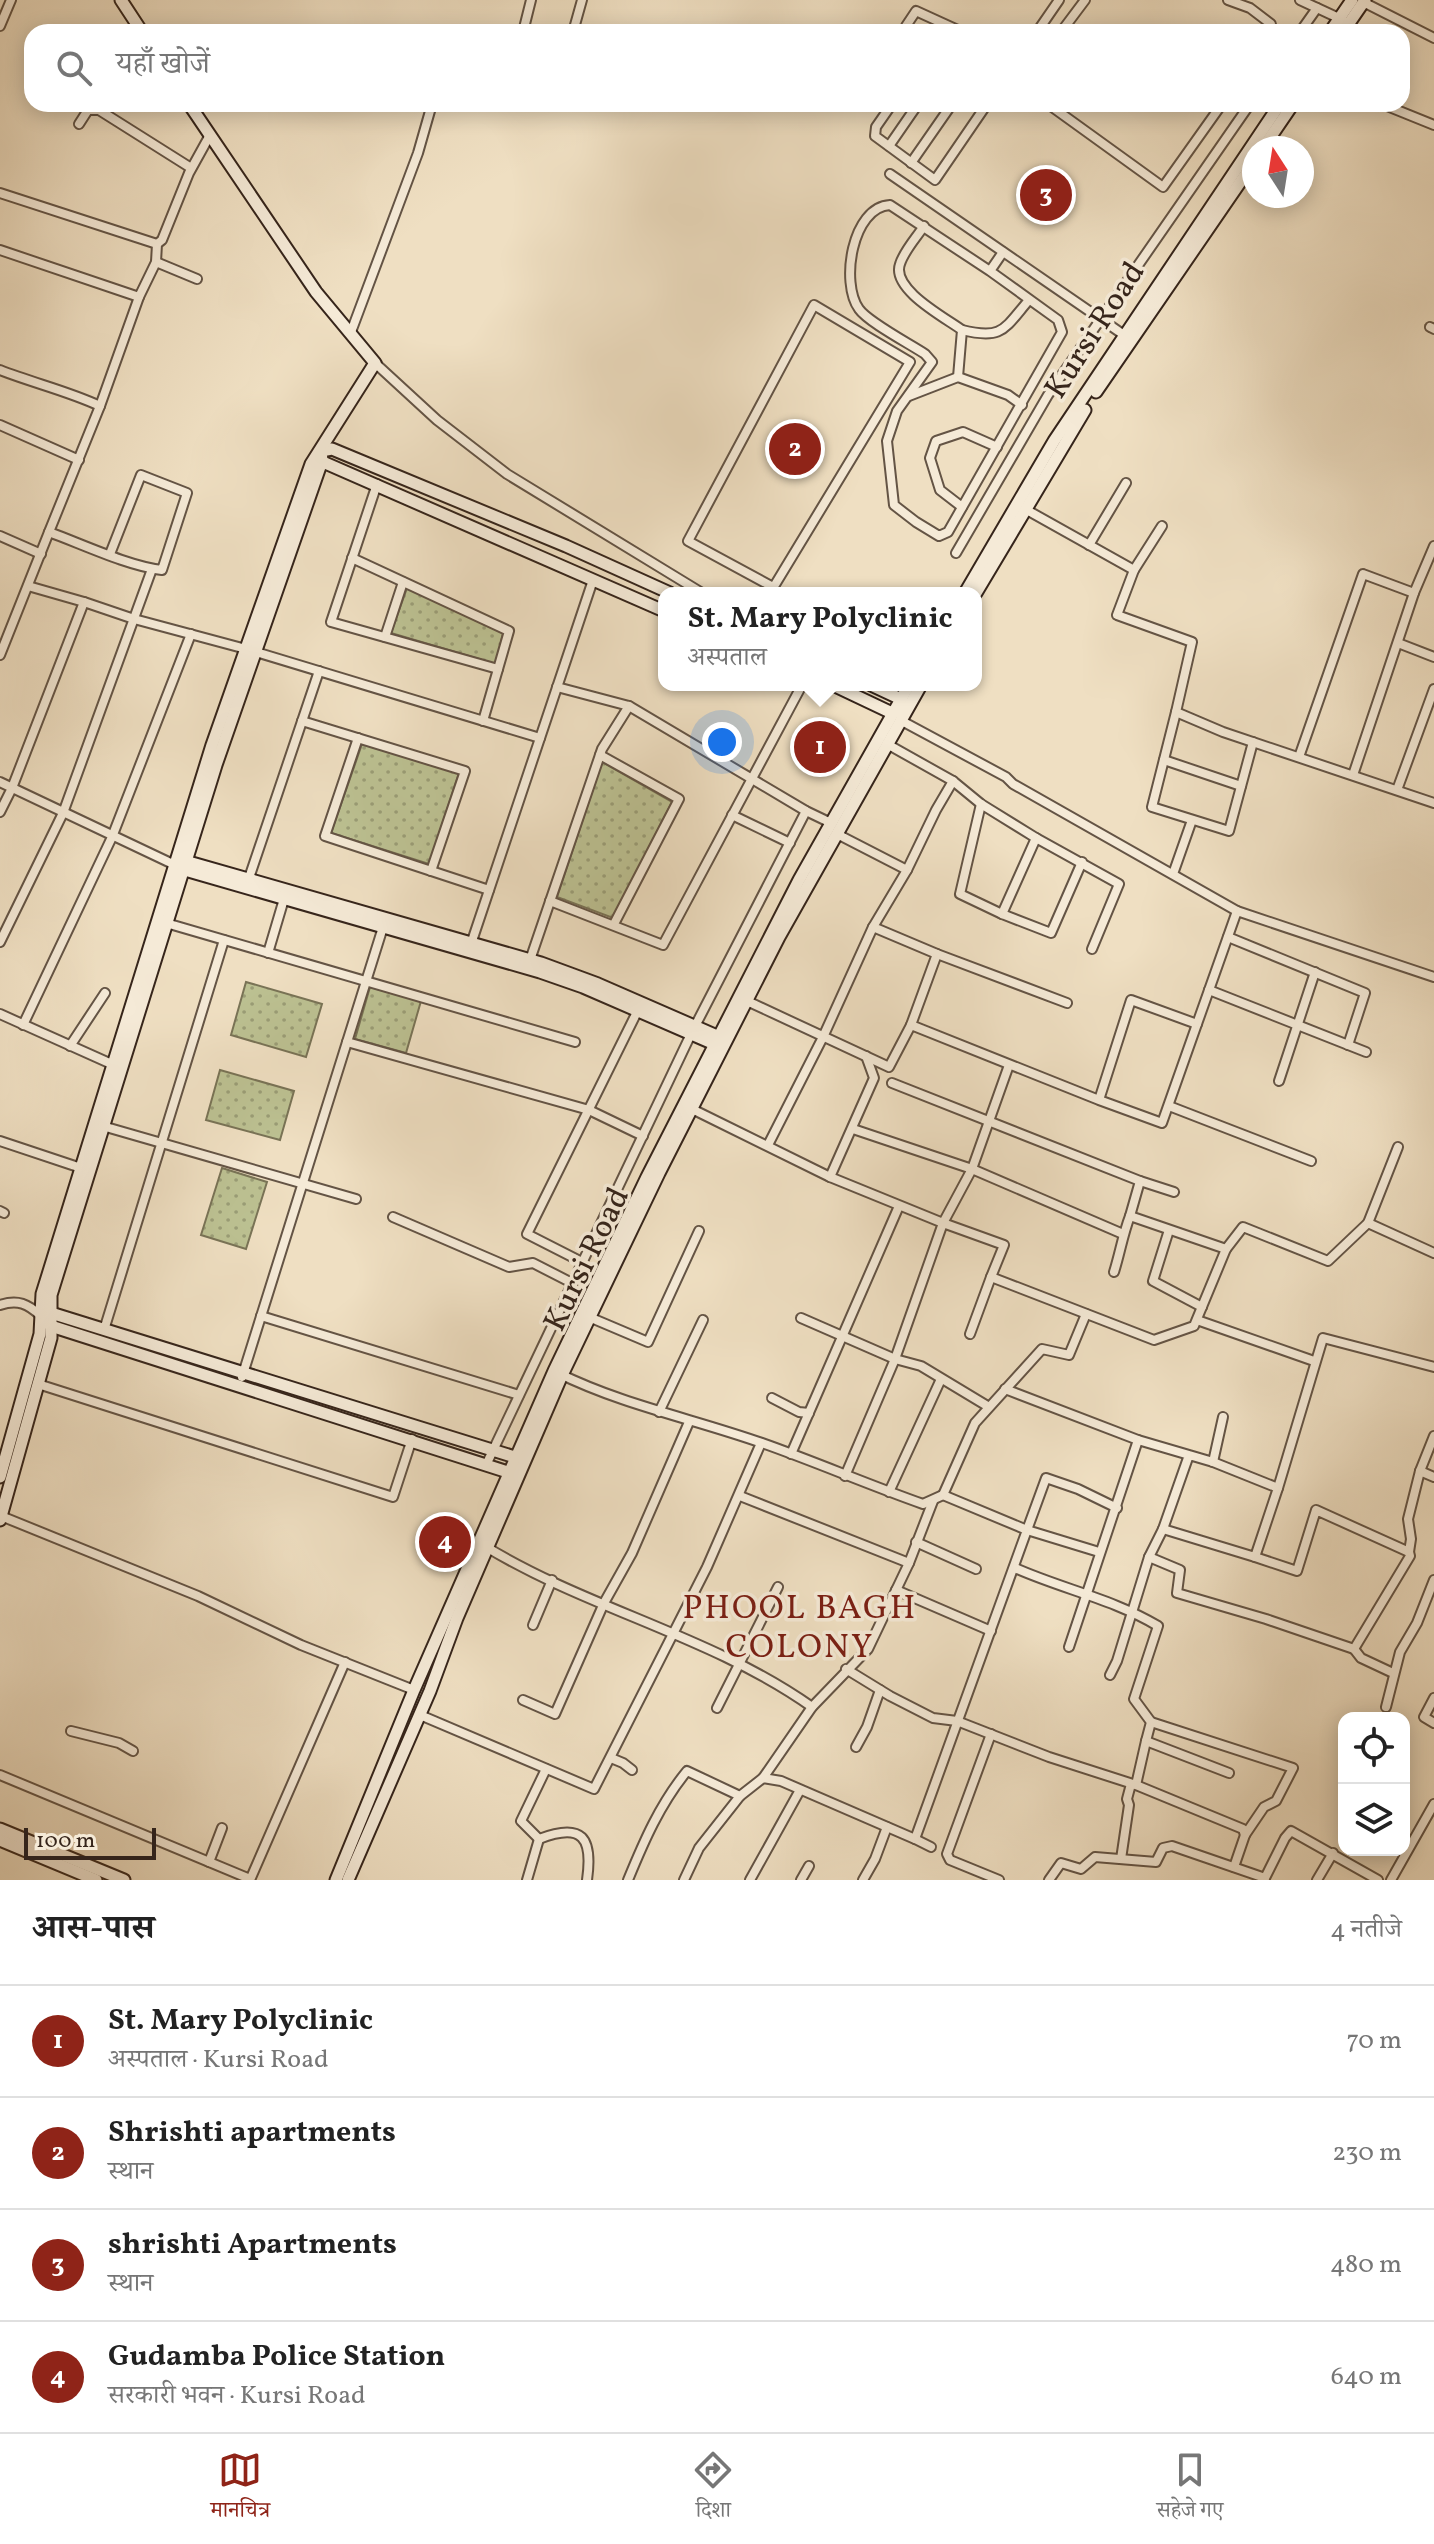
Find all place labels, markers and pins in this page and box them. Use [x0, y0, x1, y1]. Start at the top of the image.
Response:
pin: 3 [1020, 165, 1072, 225]
pin: 2 [769, 419, 821, 479]
pin: 1 [794, 717, 846, 777]
pin: 4 [419, 1512, 471, 1572]

